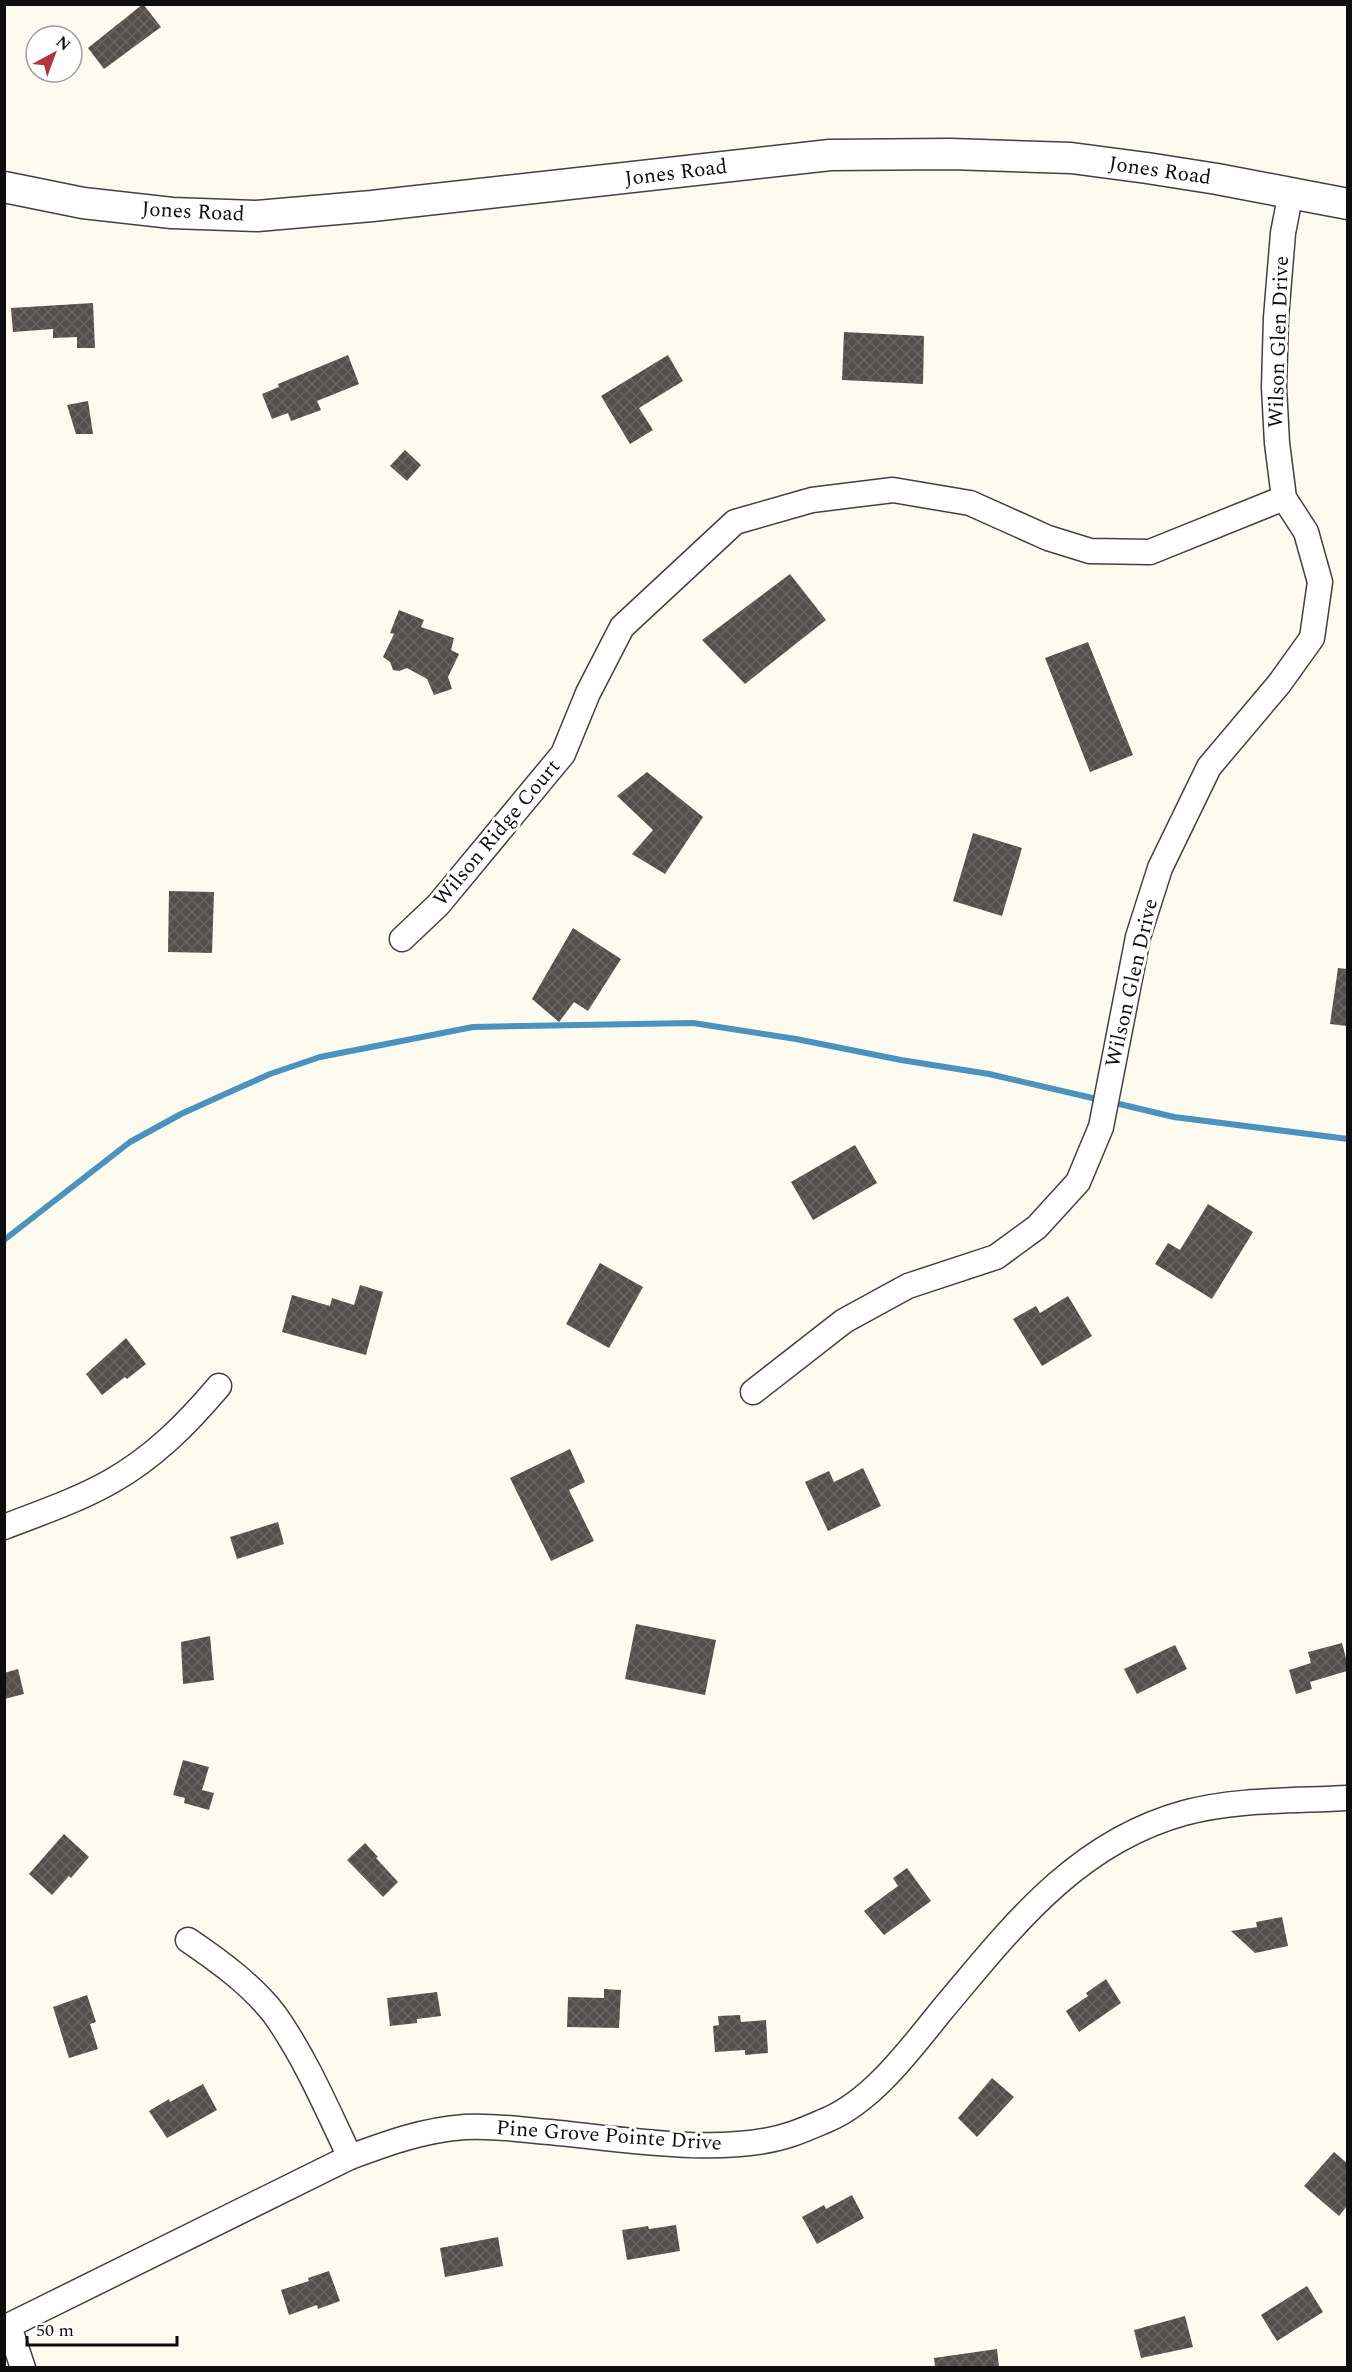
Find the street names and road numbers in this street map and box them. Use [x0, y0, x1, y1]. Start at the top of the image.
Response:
street label: Jones Road [1107, 148, 1213, 194]
street label: Jones Road [623, 151, 729, 195]
street label: Jones Road [141, 193, 245, 231]
street label: Wilson Glen Drive [1260, 255, 1298, 429]
street label: Wilson Ridge Court [426, 752, 568, 914]
street label: Wilson Glen Drive [1097, 895, 1167, 1071]
street label: Pine Grove Pointe Drive [495, 2112, 723, 2160]

